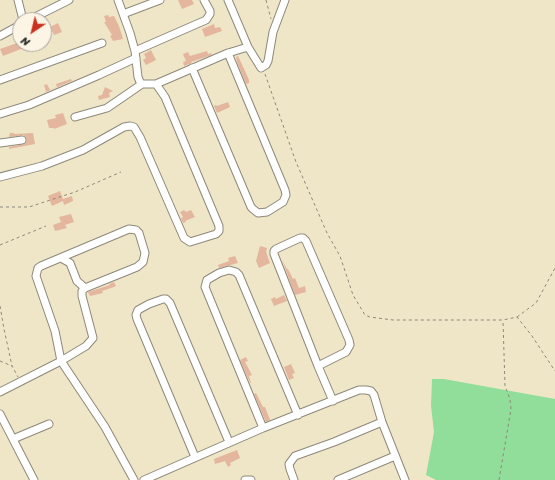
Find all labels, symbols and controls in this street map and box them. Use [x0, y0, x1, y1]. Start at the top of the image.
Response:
north arrow [12, 12, 52, 52]
text: N [17, 31, 34, 51]

